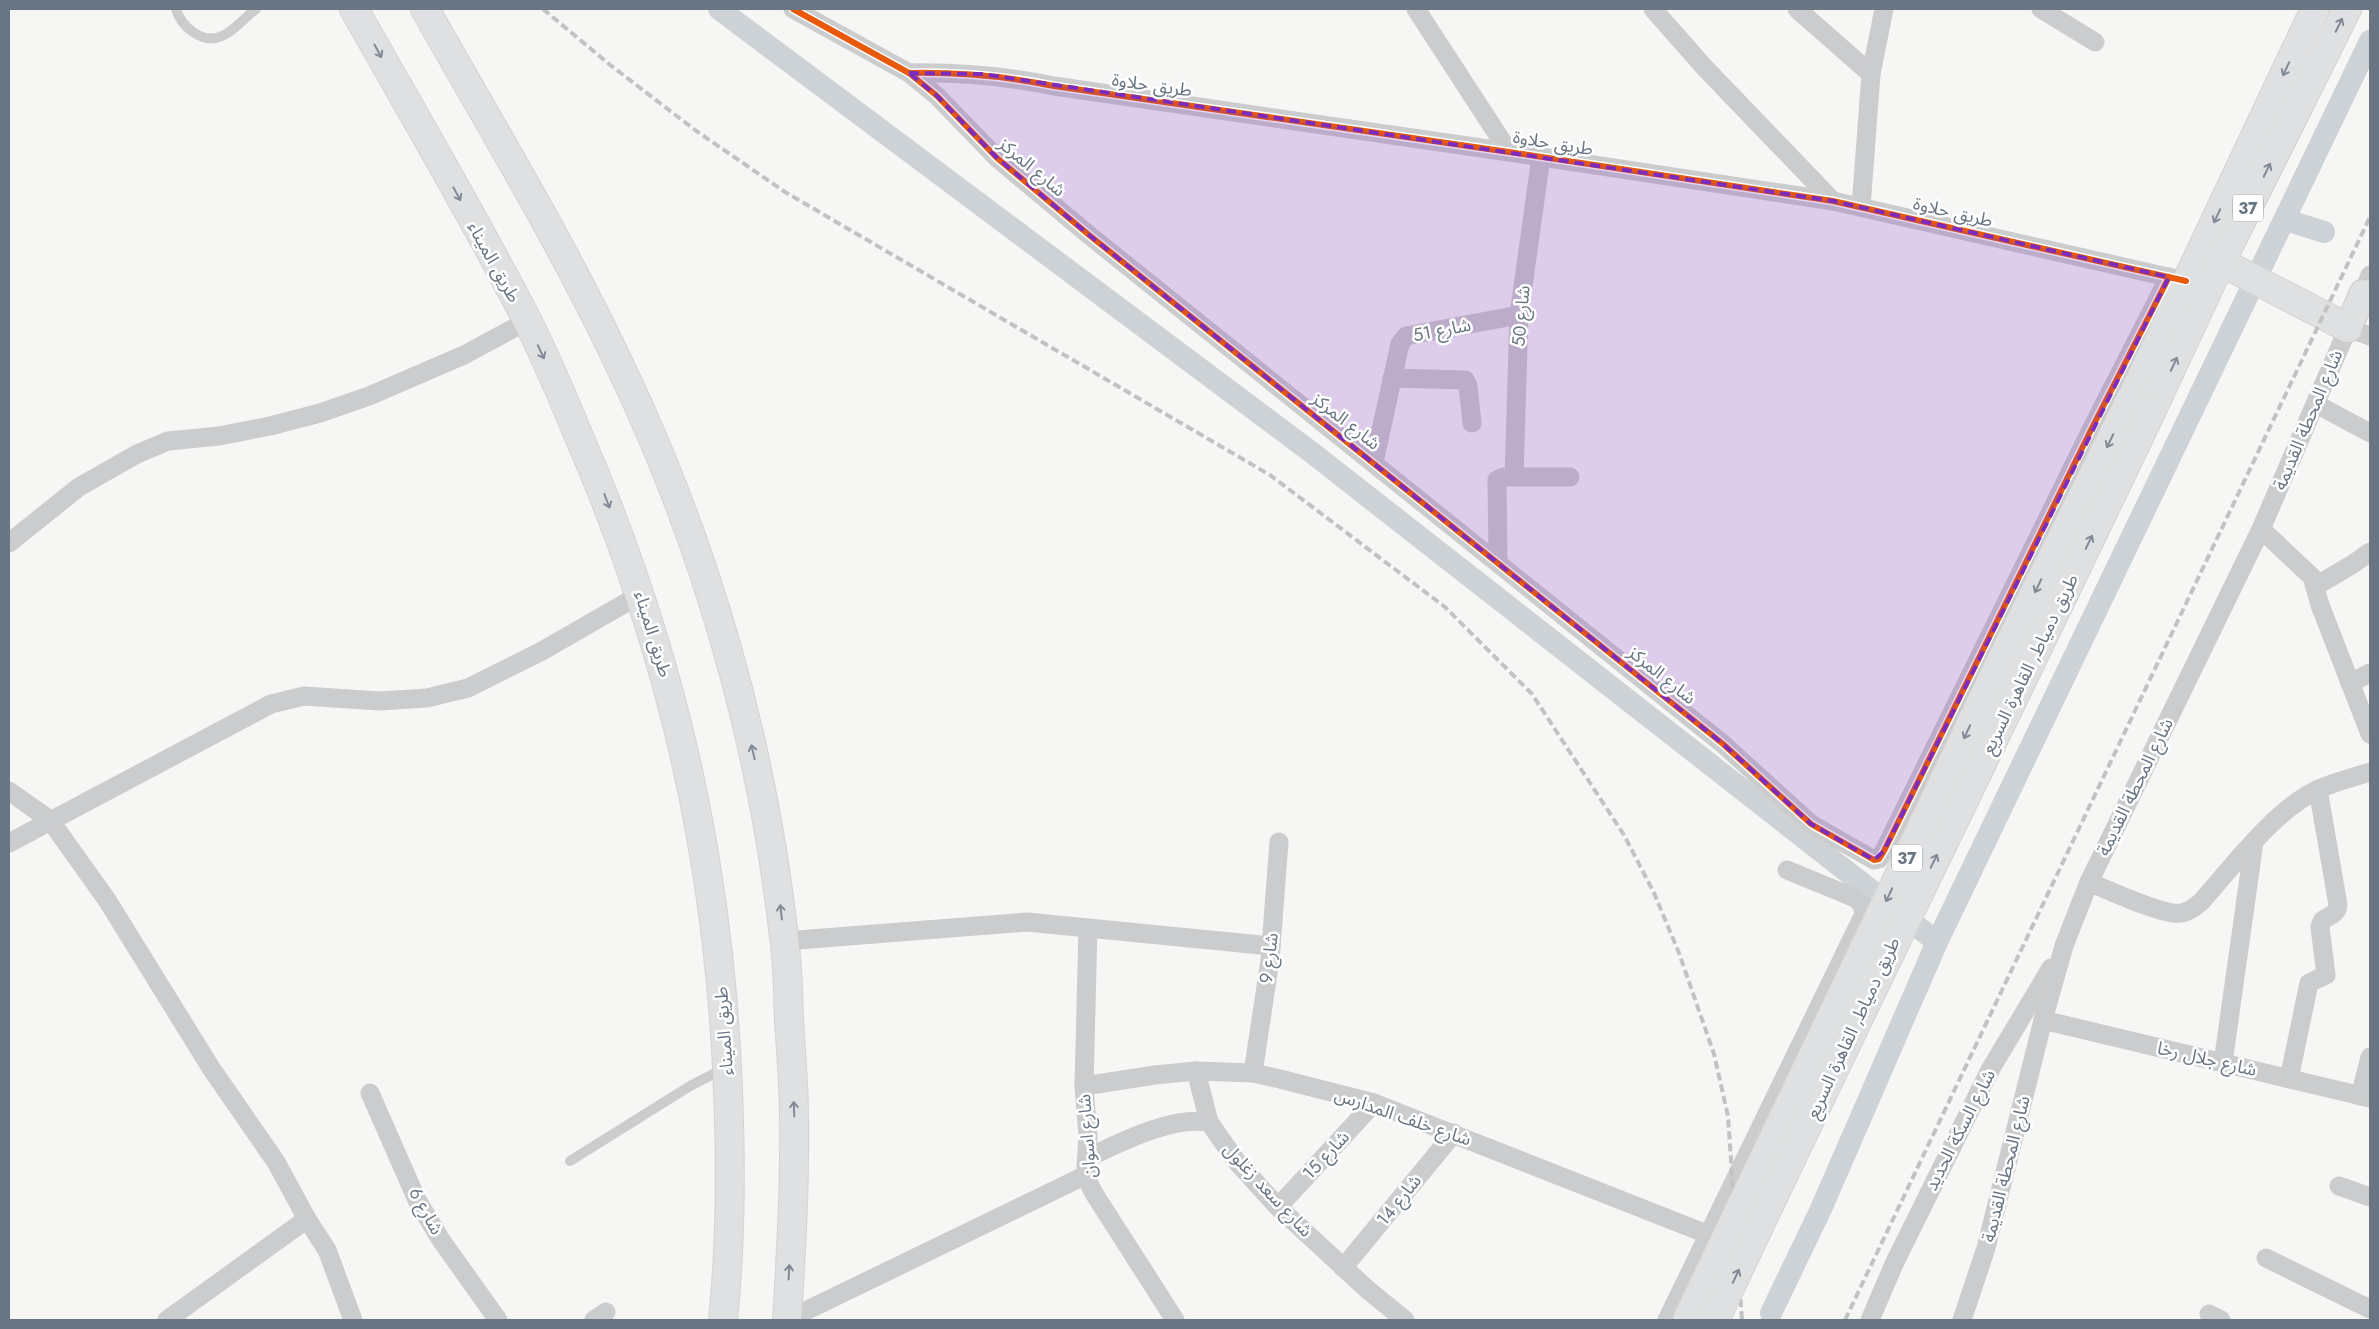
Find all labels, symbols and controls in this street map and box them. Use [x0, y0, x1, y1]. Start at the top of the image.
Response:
one-way arrow [2335, 18, 2344, 33]
one-way arrow [373, 44, 383, 58]
one-way arrow [2281, 61, 2291, 76]
street label: طريق حلاوة [1110, 67, 1194, 103]
street label: طريق حلاوة [1511, 124, 1595, 162]
street label: شارع المركز [991, 130, 1071, 204]
one-way arrow [2263, 163, 2272, 178]
one-way arrow [452, 186, 462, 200]
street label: طريق حلاوة [1911, 190, 1995, 234]
road number: 37 [2233, 194, 2263, 222]
one-way arrow [2212, 208, 2221, 223]
street label: طريق الميناء [461, 217, 527, 307]
street label: شارع 50 [1505, 284, 1538, 348]
street label: شارع 51 [1411, 312, 1474, 349]
one-way arrow [537, 344, 547, 359]
street label: شارع المحطة القديمة [2267, 346, 2350, 495]
one-way arrow [2170, 357, 2179, 372]
street label: شارع المركز [1305, 385, 1386, 457]
one-way arrow [2105, 433, 2114, 448]
one-way arrow [603, 493, 612, 508]
one-way arrow [2085, 535, 2095, 550]
street label: طريق دمياط, القاهرة السريع [1975, 570, 2086, 759]
one-way arrow [2033, 578, 2042, 593]
street label: طريق الميناء [628, 588, 678, 680]
street label: شارع المركز [1621, 639, 1702, 711]
street label: شارع المحطة القديمة [2090, 714, 2181, 861]
one-way arrow [1961, 725, 1971, 740]
one-way arrow [748, 745, 757, 761]
road number: 37 [1892, 844, 1922, 871]
one-way arrow [1930, 854, 1939, 869]
one-way arrow [1884, 887, 1894, 902]
one-way arrow [776, 905, 786, 921]
street label: شارع 9 [1253, 931, 1286, 985]
street label: طريق دمياط, القاهرة السريع [1799, 933, 1907, 1123]
street label: طريق الميناء [708, 986, 740, 1076]
street label: شارع جلال رخا [2154, 1035, 2259, 1084]
street label: شارع السكة الحديد [1918, 1065, 2003, 1196]
street label: شارع خلف المدارس [1331, 1081, 1475, 1153]
street label: شارع اسوان [1071, 1093, 1104, 1179]
street label: شارع المحطة القديمة [1975, 1093, 2038, 1245]
one-way arrow [789, 1101, 799, 1118]
street label: شارع 15 [1296, 1125, 1356, 1186]
street label: شارع سعد زغلول [1217, 1137, 1319, 1244]
street label: شارع 14 [1370, 1169, 1428, 1232]
street label: شارع 6 [401, 1182, 450, 1240]
one-way arrow [785, 1264, 794, 1280]
one-way arrow [1732, 1269, 1741, 1284]

